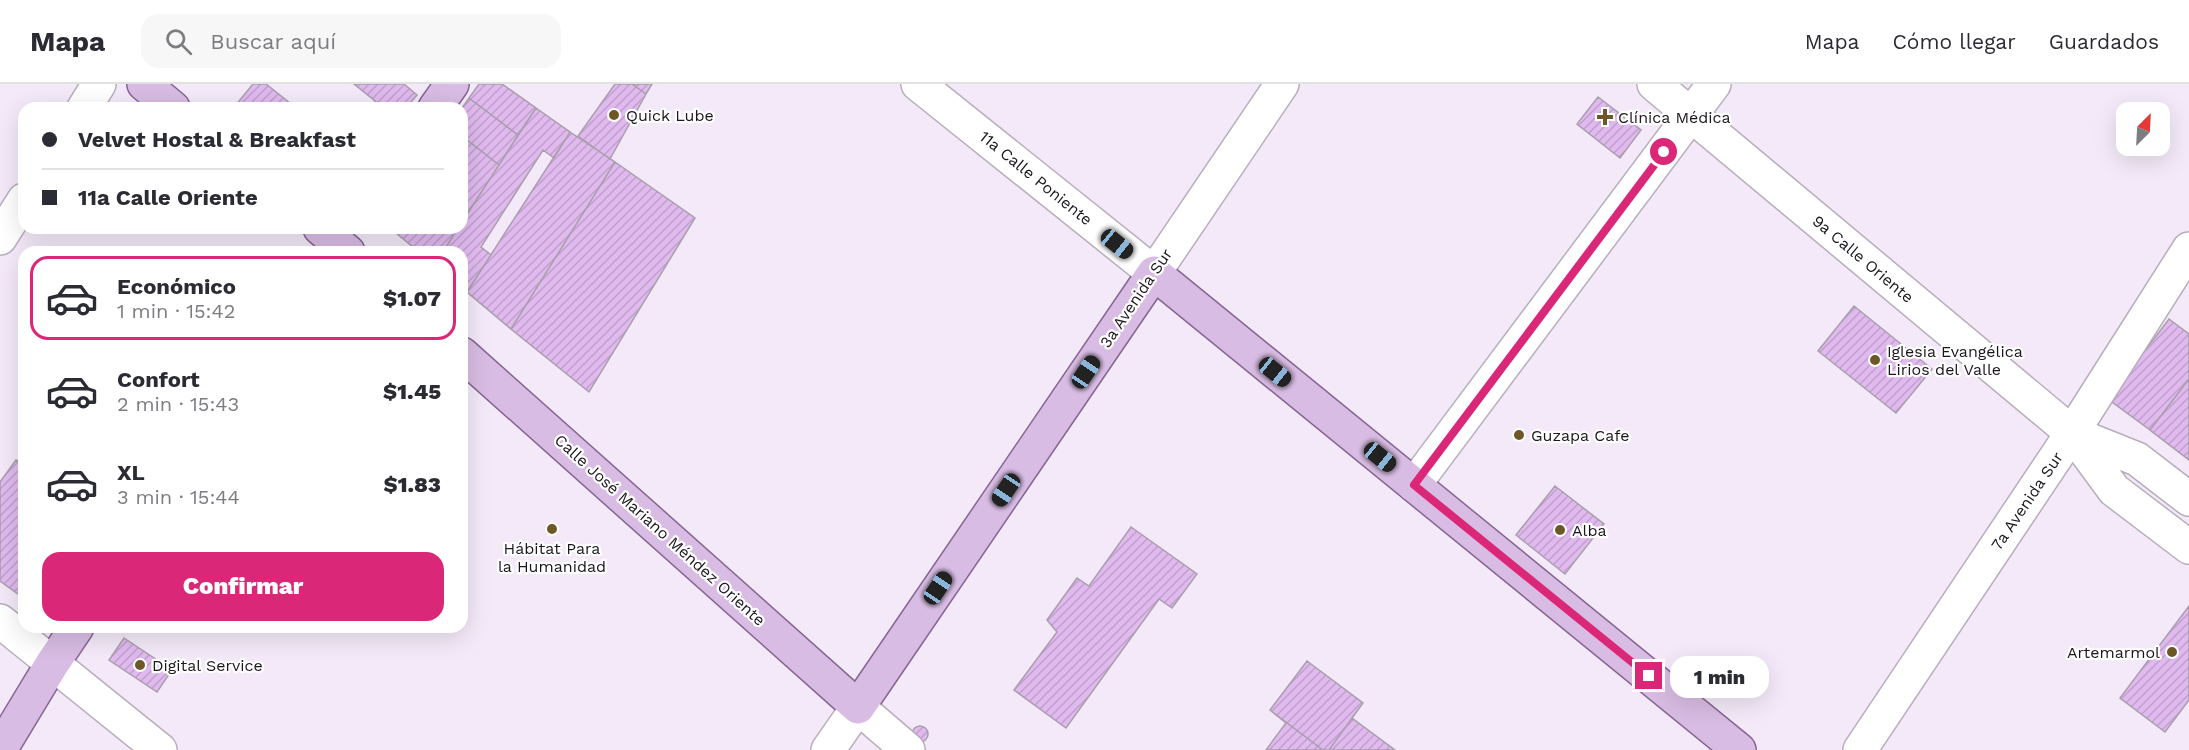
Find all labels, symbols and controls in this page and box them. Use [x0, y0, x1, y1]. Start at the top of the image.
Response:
search box [141, 14, 561, 68]
text: Mapa [30, 25, 105, 58]
icon: search [162, 25, 195, 58]
text: Buscar aquí [210, 29, 336, 54]
text: Mapa [1805, 29, 1859, 54]
text: Cómo llegar [1892, 29, 2016, 54]
text: Guardados [2049, 29, 2159, 54]
north arrow [2116, 102, 2170, 156]
map controls [2116, 102, 2170, 156]
place label: Quick Lube [626, 106, 714, 125]
marker: Quick Lube [607, 108, 621, 122]
marker: Clínica Médica [1596, 108, 1614, 126]
place label: Clínica Médica [1618, 108, 1730, 127]
text: Velvet Hostal & Breakfast [78, 127, 356, 152]
street label: 11a Calle Poniente [976, 127, 1096, 229]
route start [1650, 138, 1677, 165]
text: 11a Calle Oriente [78, 185, 258, 210]
street label: 9a Calle Oriente [1809, 211, 1917, 307]
car [1097, 226, 1137, 262]
street label: 3a Avenida Sur [1096, 244, 1176, 351]
icon: car [45, 271, 99, 325]
text: Económico [117, 274, 236, 299]
text: $1.07 [383, 286, 441, 311]
text: 1 min · 15:42 [117, 299, 235, 323]
place label: Iglesia Evangélica Lirios del Valle [1887, 342, 2023, 379]
car [1068, 352, 1104, 392]
marker: Iglesia Evangélica Lirios del Valle [1868, 353, 1882, 367]
car [1255, 354, 1295, 390]
icon: car [45, 364, 99, 418]
text: Confort [117, 367, 200, 392]
text: $1.45 [383, 379, 441, 404]
text: 2 min · 15:43 [117, 392, 239, 416]
place label: Guzapa Cafe [1531, 426, 1629, 445]
marker: Guzapa Cafe [1512, 428, 1526, 442]
street label: Calle José Mariano Méndez Oriente [551, 430, 769, 630]
car [1360, 439, 1400, 475]
street label: 7a Avenida Sur [1987, 448, 2067, 554]
icon: car [45, 457, 99, 511]
text: XL [117, 460, 145, 485]
car [988, 470, 1024, 510]
text: $1.83 [383, 472, 441, 497]
text: 3 min · 15:44 [117, 485, 240, 509]
place label: Alba [1572, 521, 1607, 540]
marker: Hábitat Para la Humanidad [545, 522, 559, 536]
marker: Alba [1553, 523, 1567, 537]
place label: Hábitat Para la Humanidad [498, 539, 606, 576]
button: Confirmar [42, 552, 444, 621]
car [920, 568, 956, 608]
place label: Artemarmol [2067, 643, 2160, 662]
marker: Artemarmol [2165, 645, 2179, 659]
callout: 1 min [1670, 655, 1769, 697]
place label: Digital Service [152, 656, 263, 675]
marker: Digital Service [133, 658, 147, 672]
route end [1635, 662, 1662, 689]
text: 1 min [1694, 665, 1745, 689]

